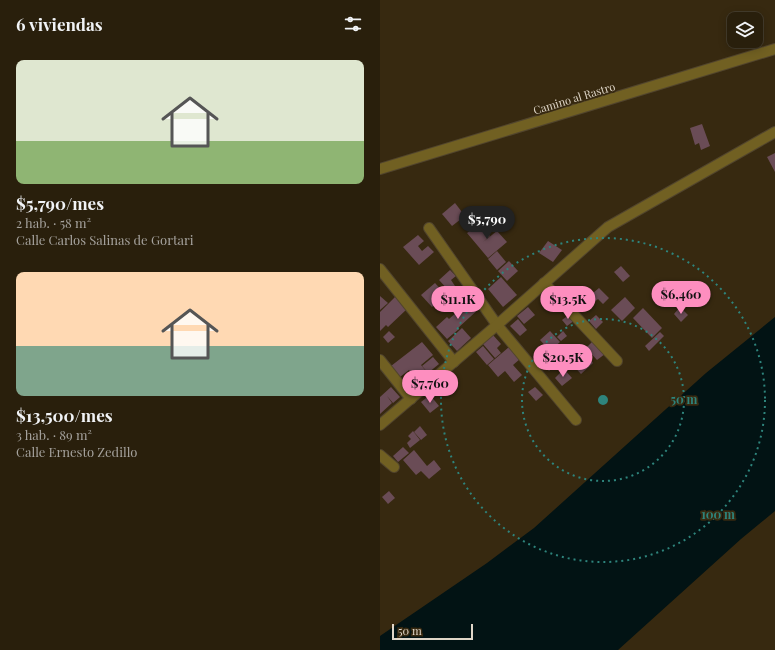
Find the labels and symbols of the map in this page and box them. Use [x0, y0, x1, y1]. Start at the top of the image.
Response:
street label: Camino al Rastro [531, 78, 617, 118]
pin: $5,790 [454, 206, 520, 240]
pin: $6,460 [648, 281, 714, 315]
pin: $11.1K [425, 286, 491, 320]
pin: $13.5K [535, 286, 601, 320]
pin: $20.5K [530, 344, 596, 378]
pin: $7,760 [397, 370, 463, 404]
text: 50 m [671, 391, 698, 407]
centre of rings [596, 393, 610, 407]
text: 100 m [701, 506, 735, 522]
scale bar [392, 622, 473, 641]

